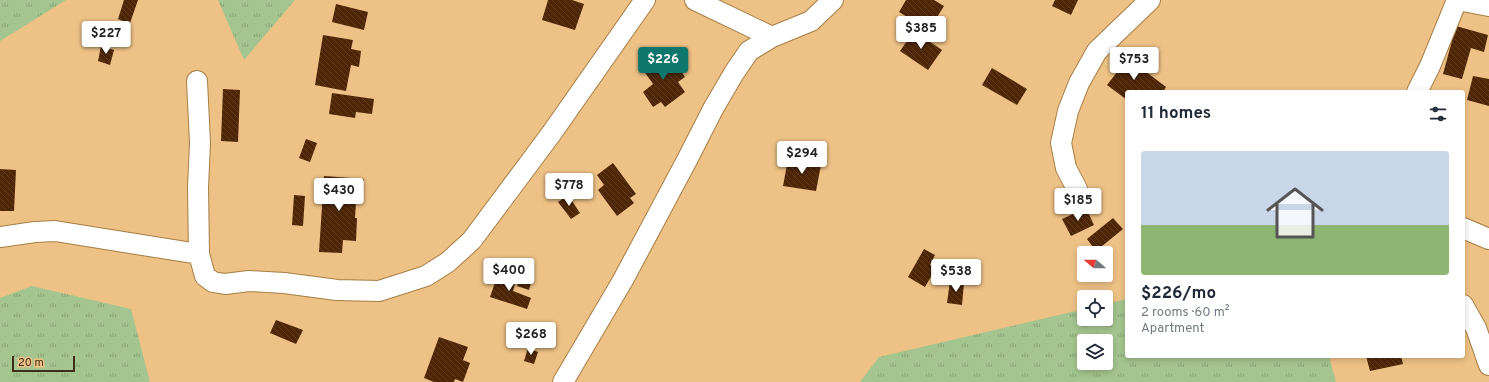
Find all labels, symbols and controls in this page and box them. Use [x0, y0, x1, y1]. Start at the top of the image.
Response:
pin: $385 [897, 16, 945, 50]
pin: $227 [82, 21, 130, 55]
text: $385 [905, 21, 937, 37]
text: $227 [91, 26, 121, 42]
pin: $226 [639, 47, 687, 81]
pin: $753 [1110, 47, 1158, 81]
text: $226 [647, 52, 679, 68]
text: $753 [1119, 52, 1149, 68]
text: 11 homes [1141, 103, 1211, 125]
icon: filters [1427, 103, 1449, 125]
pin: $294 [778, 141, 826, 175]
text: $294 [786, 146, 818, 162]
pin: $778 [545, 173, 593, 207]
icon: home [1259, 177, 1331, 249]
pin: $430 [315, 178, 363, 212]
text: $778 [554, 178, 584, 194]
text: $430 [323, 183, 355, 199]
pin: $185 [1054, 188, 1102, 222]
text: $185 [1063, 193, 1093, 209]
north arrow [1077, 246, 1113, 282]
map controls [1077, 246, 1113, 370]
pin: $400 [485, 258, 533, 292]
pin: $538 [932, 259, 980, 293]
text: $400 [492, 263, 526, 279]
text: $538 [940, 264, 972, 280]
text: $226/mo [1141, 283, 1216, 305]
button: locate [1077, 290, 1113, 326]
text: 2 rooms · 60 m² [1141, 305, 1230, 321]
text: Apartment [1141, 321, 1204, 337]
pin: $268 [507, 322, 555, 356]
text: $268 [515, 327, 547, 343]
button: layers [1077, 334, 1113, 370]
scale bar [12, 354, 75, 373]
text: 20 m [18, 356, 44, 370]

